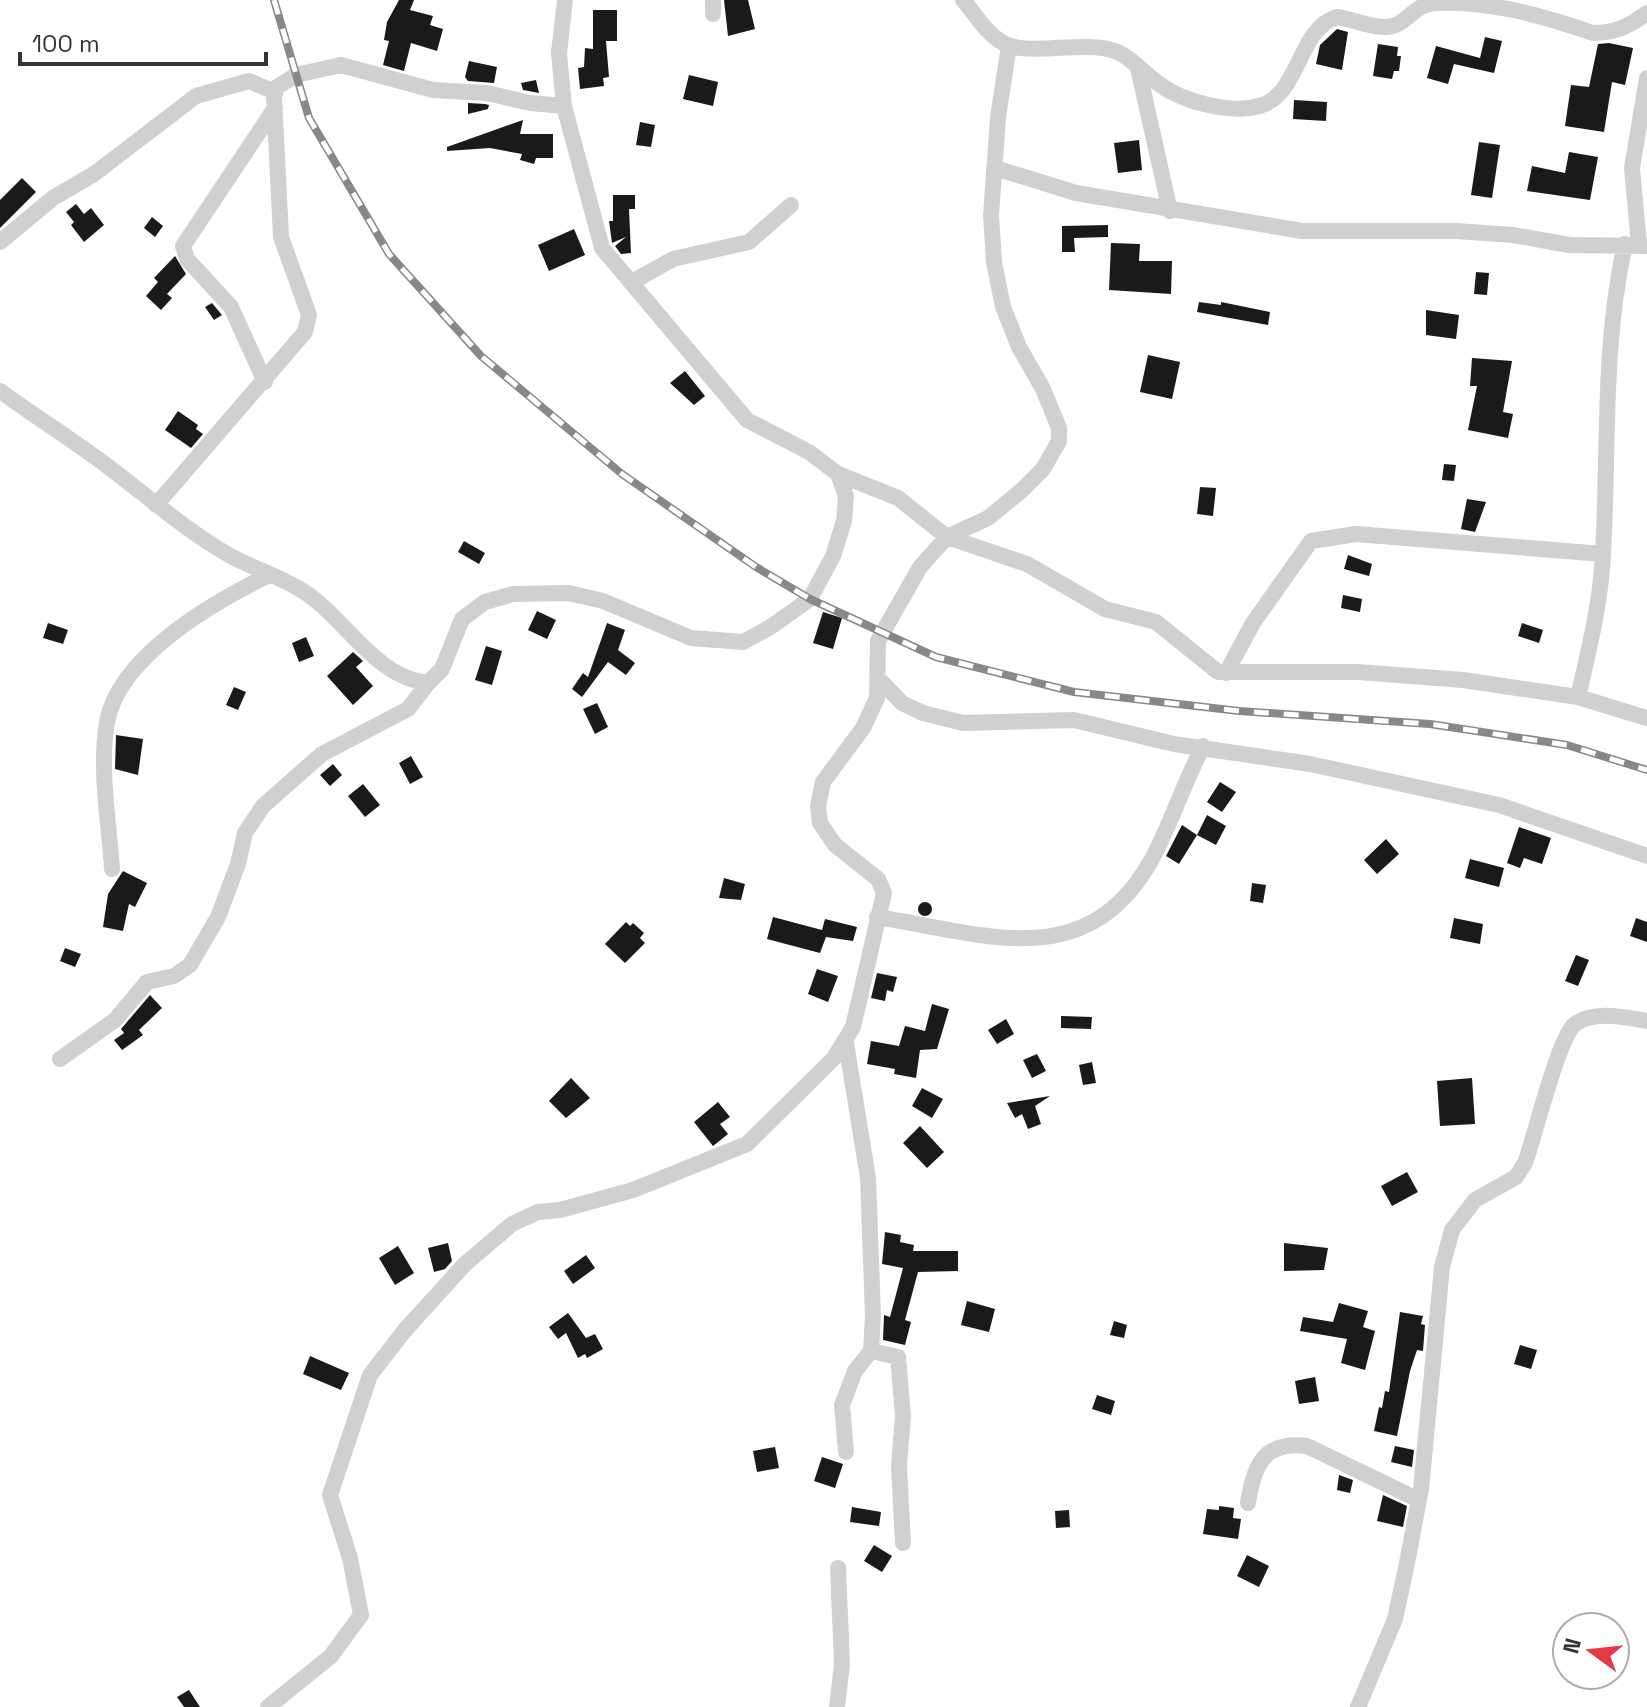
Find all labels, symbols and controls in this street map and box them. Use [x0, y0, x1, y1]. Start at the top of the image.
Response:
scale bar [20, 16, 266, 66]
text: 100 m [32, 28, 100, 59]
north arrow [1551, 1611, 1631, 1691]
text: N [1556, 1635, 1587, 1657]

